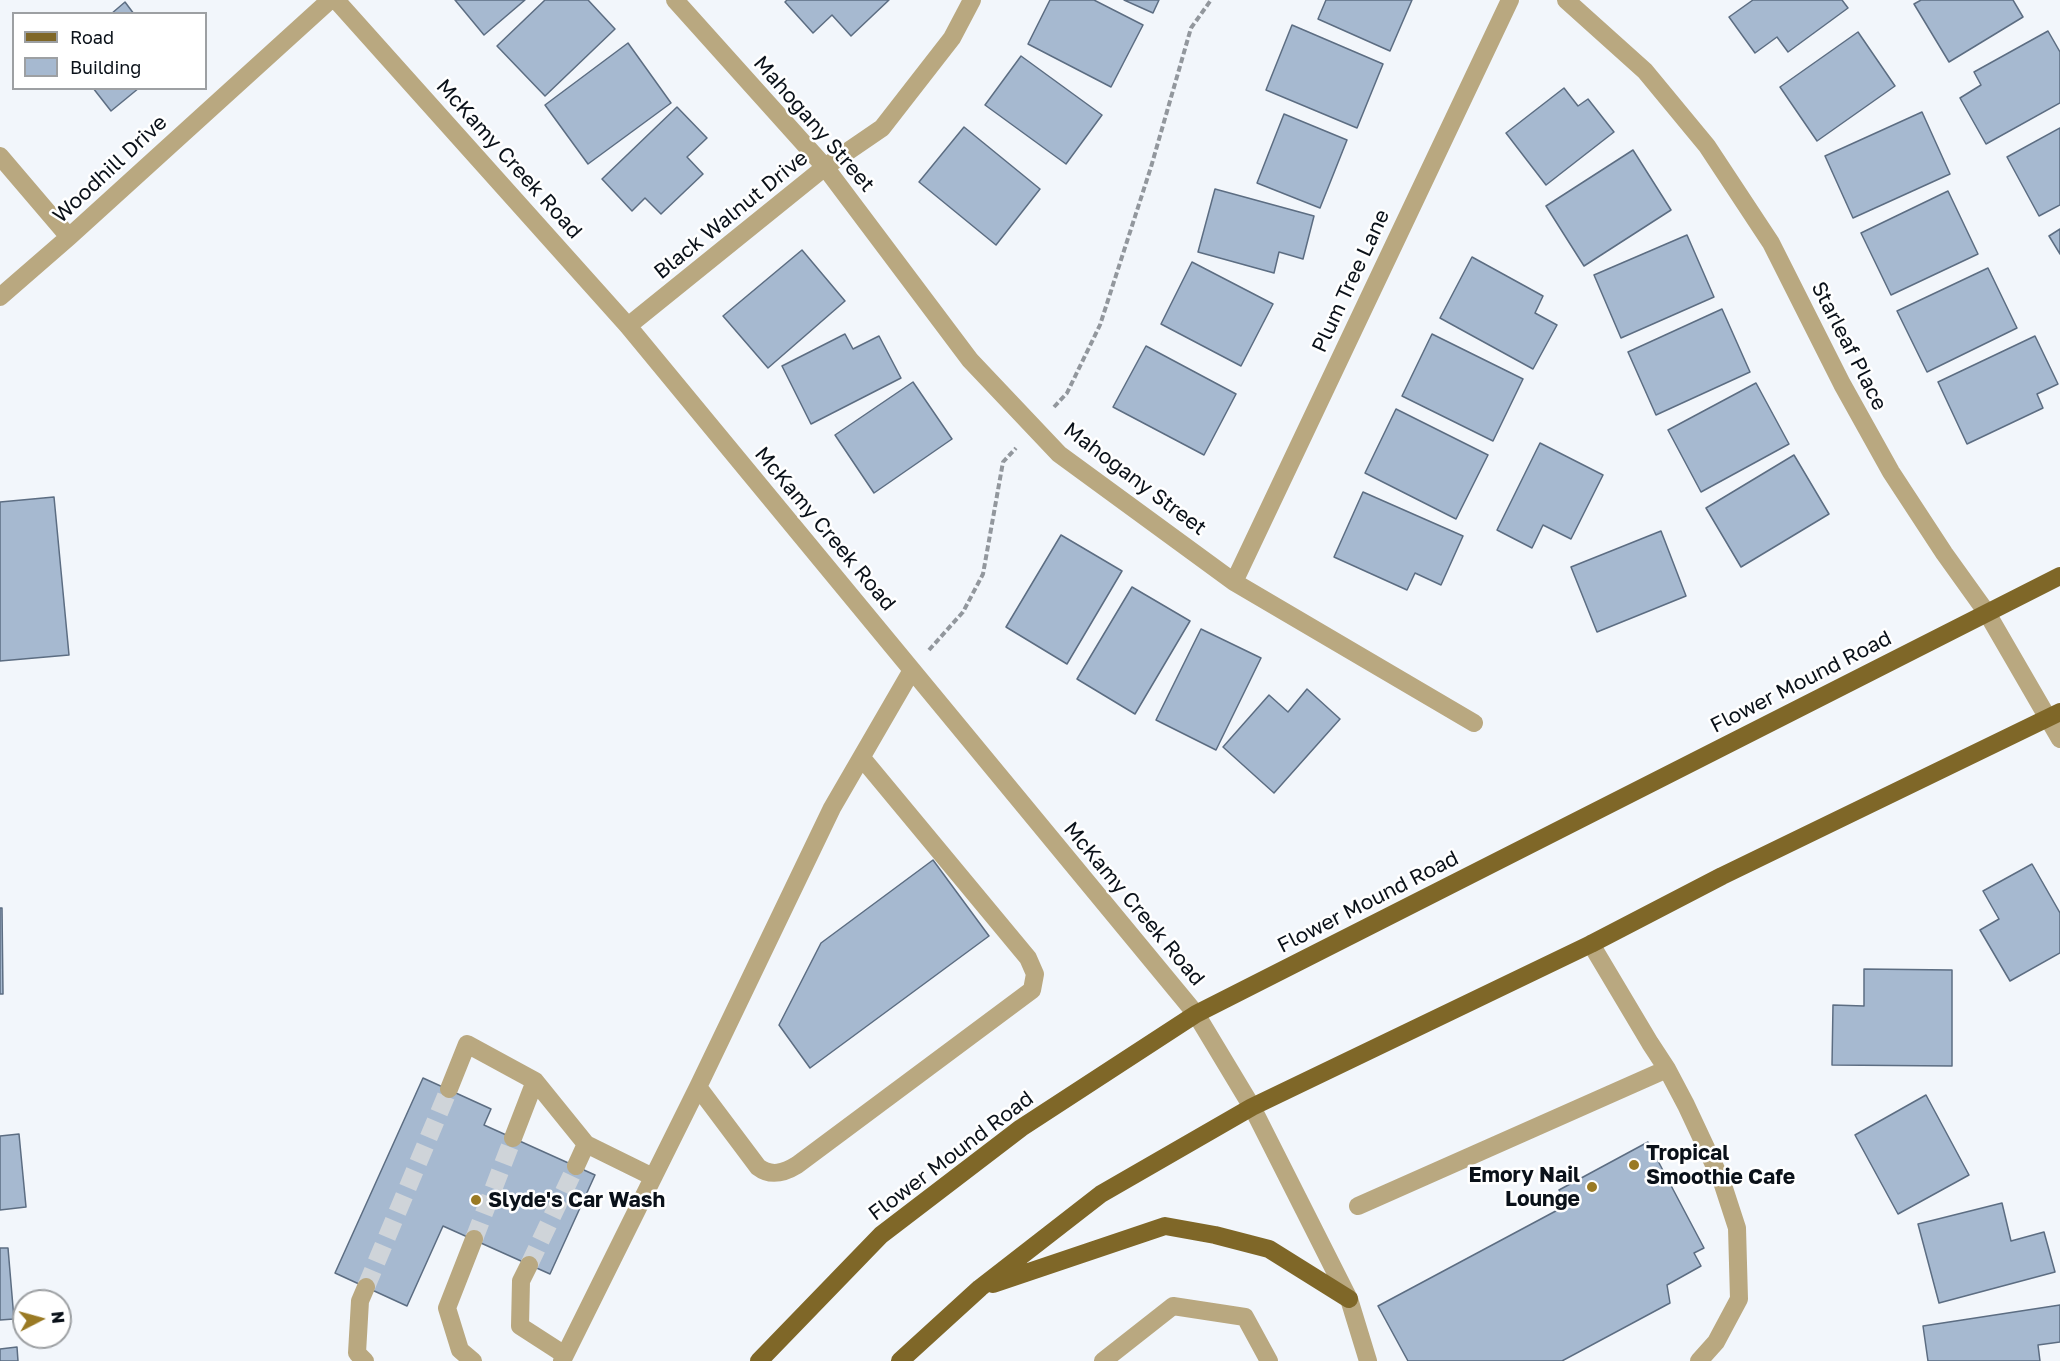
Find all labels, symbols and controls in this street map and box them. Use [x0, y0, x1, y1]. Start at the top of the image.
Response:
legend [12, 12, 207, 90]
text: Road [70, 26, 114, 48]
street label: Mahogany Street [748, 51, 880, 197]
text: Building [70, 56, 141, 78]
street label: McKamy Creek Road [431, 74, 587, 244]
street label: Woodhill Drive [48, 110, 172, 228]
street label: Black Walnut Drive [649, 145, 813, 285]
street label: Plum Tree Lane [1307, 205, 1395, 357]
street label: Starleaf Place [1806, 278, 1892, 414]
street label: Mahogany Street [1059, 417, 1211, 541]
street label: McKamy Creek Road [749, 442, 901, 616]
street label: Flower Mound Road [1706, 625, 1896, 739]
street label: McKamy Creek Road [1058, 817, 1210, 991]
street label: Flower Mound Road [1273, 845, 1463, 959]
street label: Flower Mound Road [864, 1086, 1038, 1226]
place label: Tropical Smoothie Cafe [1646, 1140, 1795, 1190]
marker: Tropical Smoothie Cafe [1627, 1158, 1641, 1172]
place label: Emory Nail Lounge [1468, 1162, 1580, 1212]
marker: Emory Nail Lounge [1585, 1180, 1599, 1194]
place label: Slyde's Car Wash [488, 1187, 665, 1213]
marker: Slyde's Car Wash [469, 1193, 483, 1207]
north arrow [12, 1289, 72, 1349]
text: N [47, 1310, 68, 1324]

